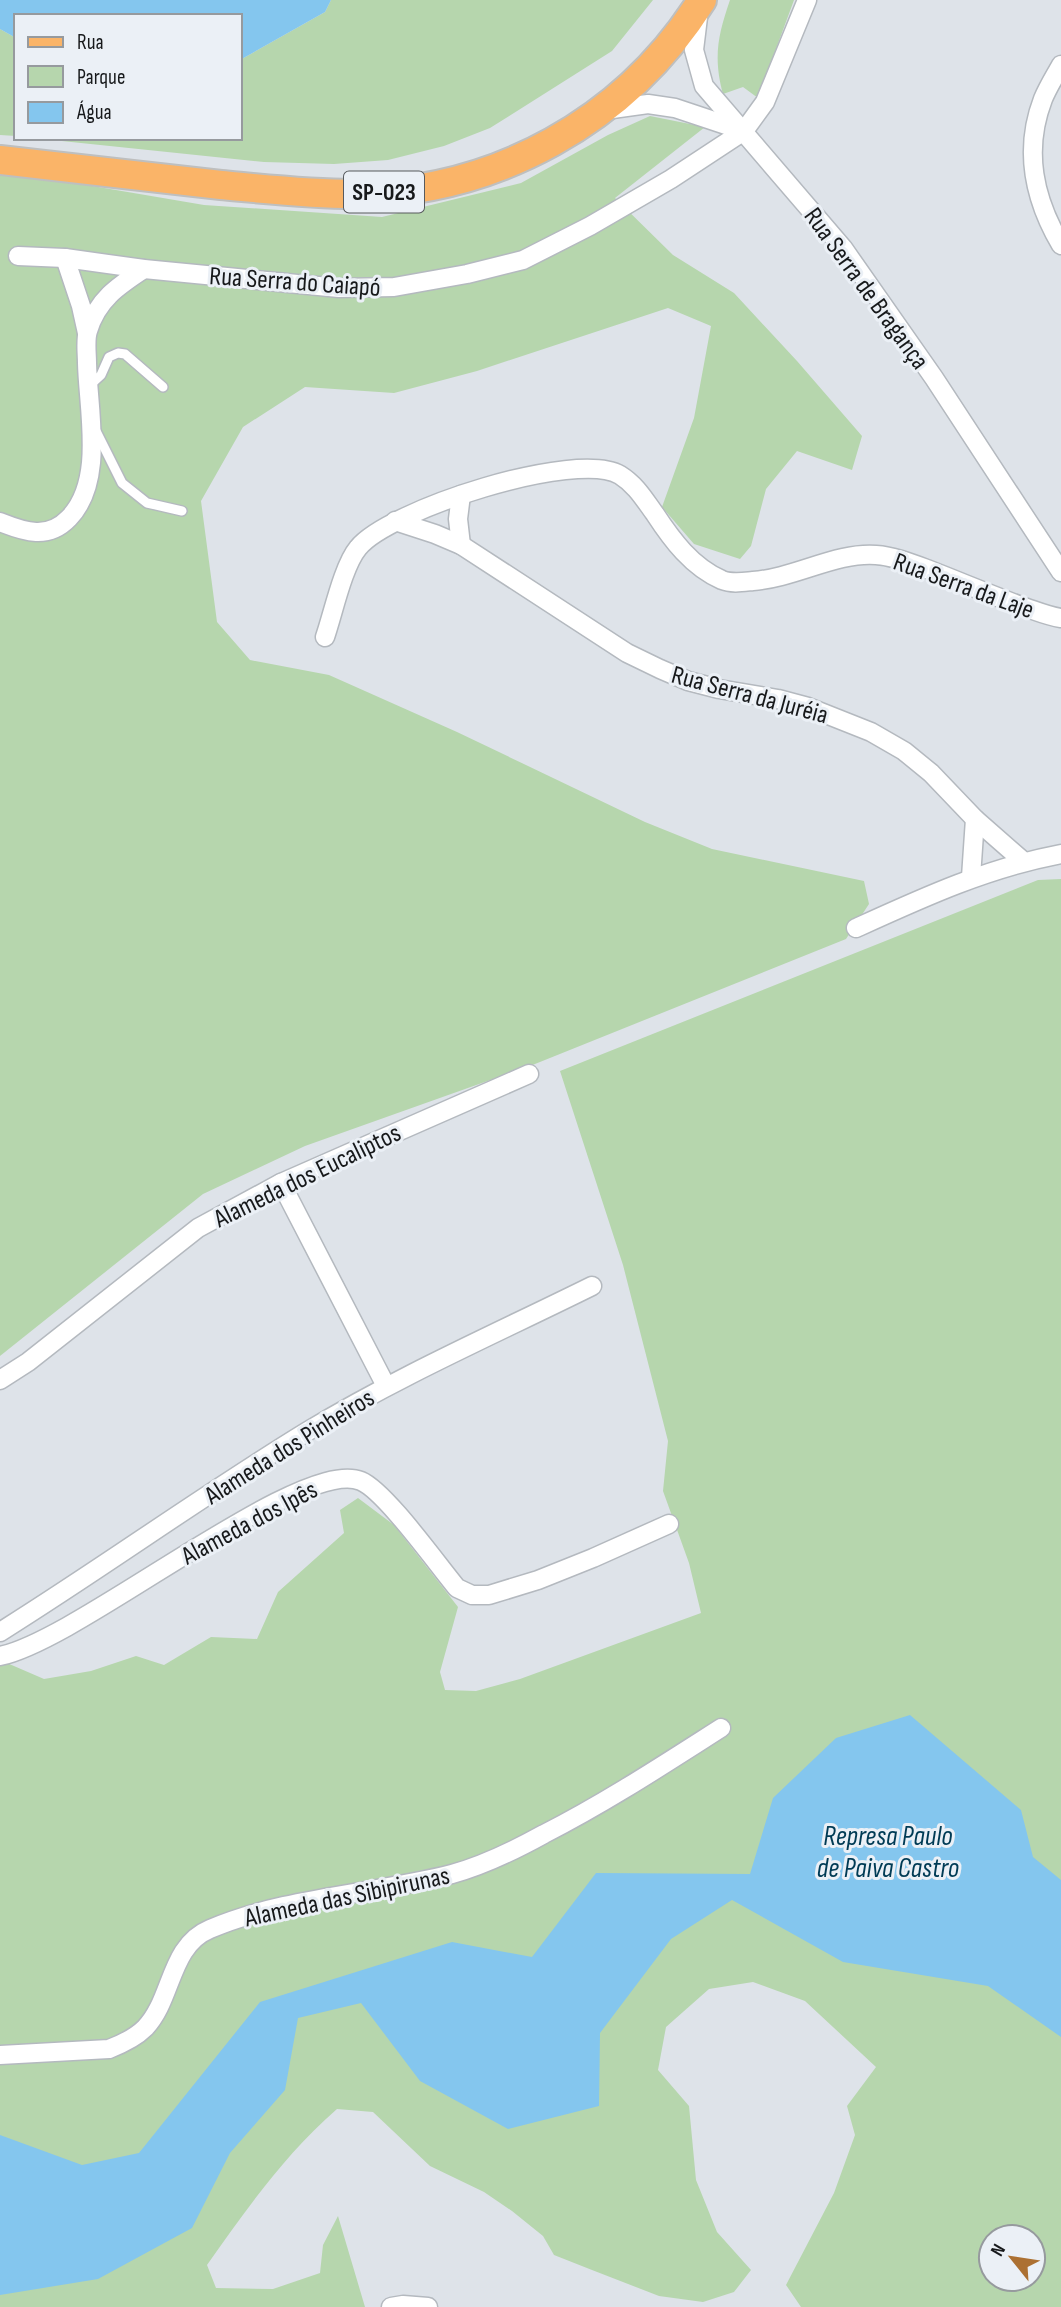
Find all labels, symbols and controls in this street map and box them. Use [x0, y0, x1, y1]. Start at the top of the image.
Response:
legend [14, 14, 242, 140]
text: Rua [77, 30, 104, 55]
text: Parque [77, 65, 125, 90]
text: Água [76, 100, 112, 125]
road number: SP-023 [344, 172, 424, 212]
street label: Rua Serra de Bragança [797, 202, 935, 376]
street label: Rua Serra do Caiapó [208, 261, 382, 304]
street label: Rua Serra da Laje [889, 547, 1038, 626]
street label: Rua Serra da Juréia [668, 660, 831, 731]
street label: Alameda dos Eucaliptos [208, 1118, 406, 1235]
street label: Alameda dos Pinheiros [198, 1383, 380, 1512]
street label: Alameda dos Ipês [176, 1475, 323, 1573]
water label: Represa Paulo de Paiva Castro [817, 1820, 960, 1885]
street label: Alameda das Sibipirunas [241, 1861, 453, 1935]
north arrow [977, 2223, 1047, 2293]
text: N [986, 2240, 1011, 2260]

